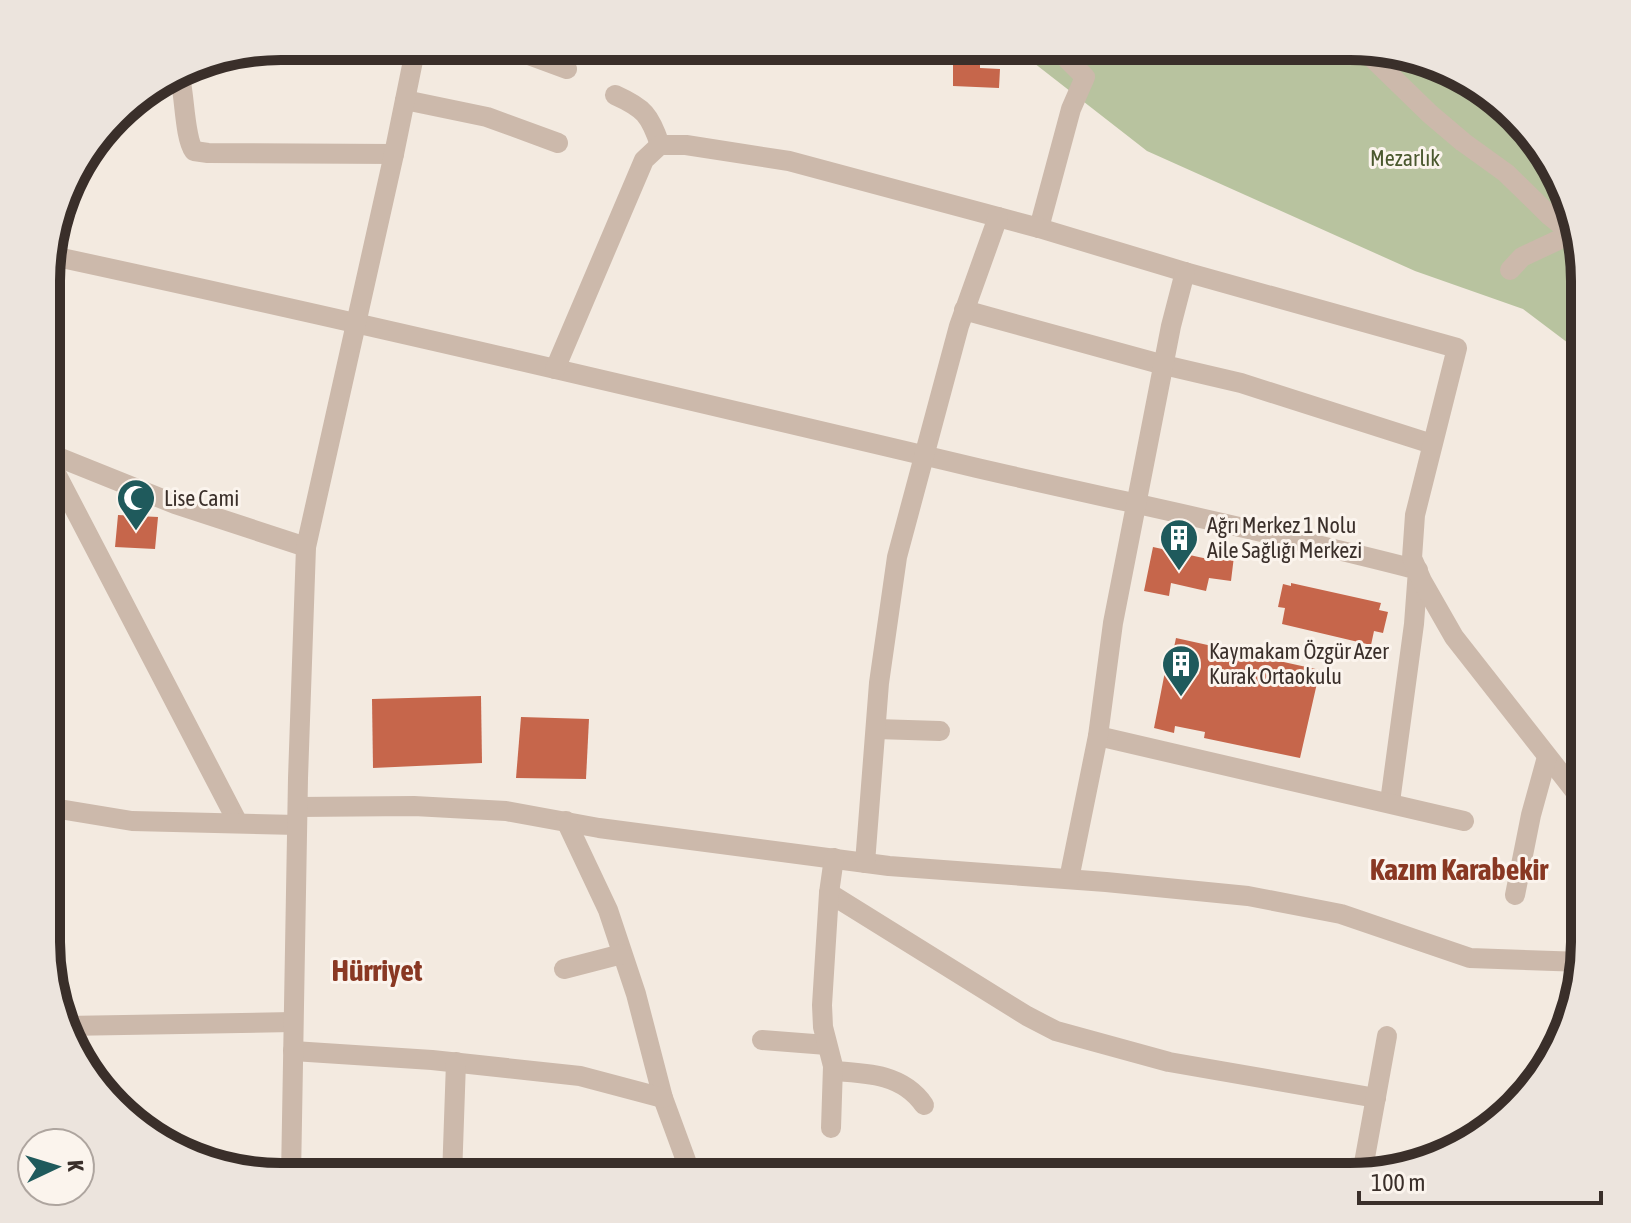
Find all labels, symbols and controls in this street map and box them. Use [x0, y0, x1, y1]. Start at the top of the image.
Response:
park label: Mezarlık [1370, 145, 1440, 171]
mosque icon: Lise Cami [115, 477, 157, 532]
place label: Lise Cami [164, 485, 239, 511]
place label: Ağrı Merkez 1 Nolu Aile Sağlığı Merkezi [1207, 512, 1362, 563]
building icon: Ağrı Merkez 1 Nolu Aile Sağlığı Merkezi [1158, 517, 1200, 572]
place label: Kaymakam Özgür Azer Kurak Ortaokulu [1209, 638, 1389, 689]
building icon: Kaymakam Özgür Azer Kurak Ortaokulu [1160, 643, 1202, 698]
district label: Kazım Karabekir [1370, 852, 1549, 886]
district label: Hürriyet [332, 953, 423, 987]
north arrow [16, 1127, 96, 1207]
scale bar [1359, 1155, 1601, 1205]
text: K [63, 1159, 89, 1172]
text: 100 m [1371, 1169, 1425, 1196]

